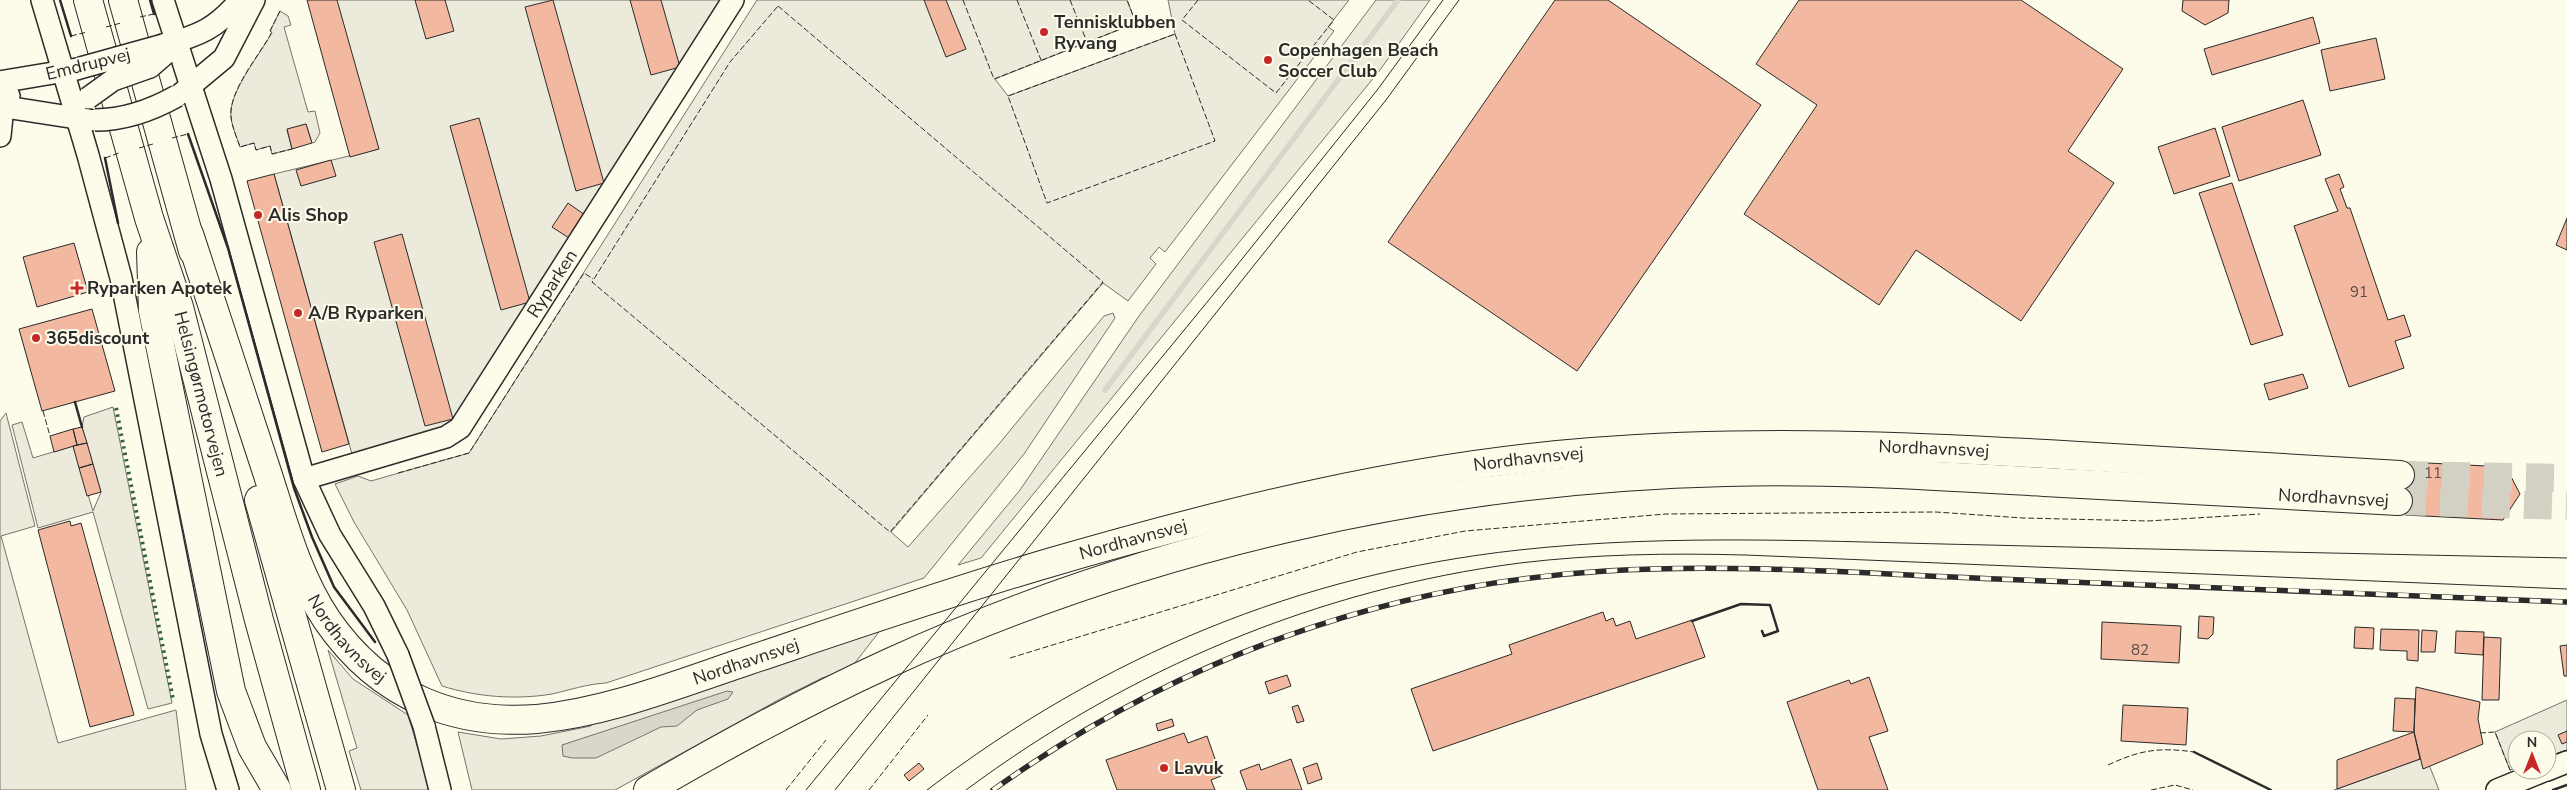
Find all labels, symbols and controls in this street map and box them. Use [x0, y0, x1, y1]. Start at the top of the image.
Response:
place label: Tennisklubben Ryvang [1054, 10, 1176, 55]
marker: Tennisklubben Ryvang [1038, 26, 1050, 38]
place label: Copenhagen Beach Soccer Club [1278, 38, 1438, 83]
street label: Emdrupvej [43, 42, 133, 86]
marker: Copenhagen Beach Soccer Club [1262, 54, 1274, 66]
place label: Alis Shop [268, 203, 349, 227]
marker: Alis Shop [252, 209, 264, 221]
street label: Ryparken [521, 245, 583, 322]
place label: Ryparken Apotek [87, 276, 232, 300]
marker: Ryparken Apotek [71, 282, 83, 294]
house number: 91 [2350, 282, 2368, 302]
place label: A/B Ryparken [308, 301, 424, 325]
marker: A/B Ryparken [292, 307, 304, 319]
street label: Helsingørmotorvejen [169, 309, 234, 479]
place label: 365discount [46, 326, 149, 350]
marker: 365discount [30, 332, 42, 344]
street label: Nordhavnsvej [1878, 434, 1990, 463]
street label: Nordhavnsvej [1472, 441, 1585, 477]
house number: 11 [2424, 463, 2442, 483]
street label: Nordhavnsvej [2278, 483, 2389, 513]
street label: Nordhavnsvej [1076, 513, 1190, 566]
street label: Nordhavnsvej [302, 590, 391, 689]
street label: Nordhavnsvej [690, 632, 802, 691]
house number: 82 [2131, 640, 2149, 660]
north arrow [2507, 730, 2557, 780]
text: N [2527, 733, 2537, 752]
place label: Lavuk [1174, 756, 1224, 780]
marker: Lavuk [1158, 762, 1170, 774]

